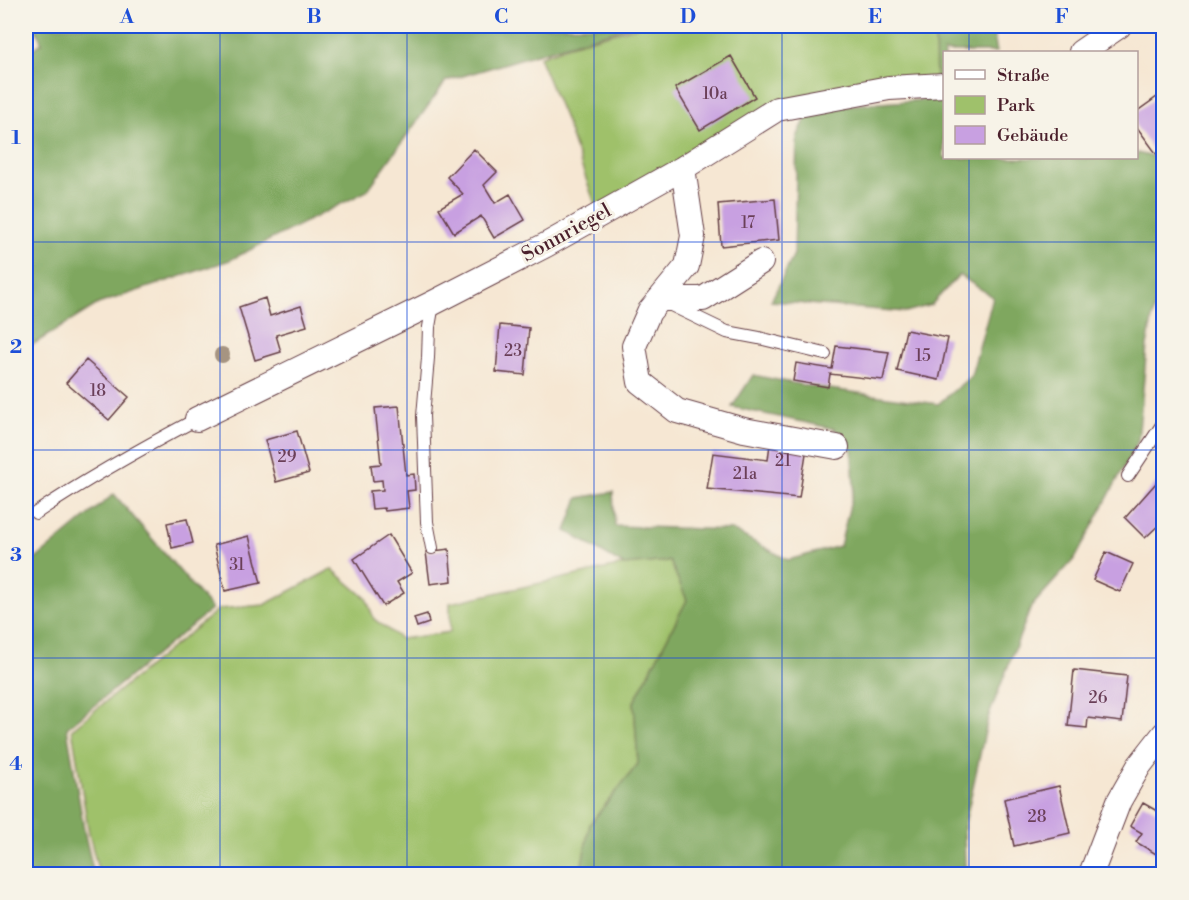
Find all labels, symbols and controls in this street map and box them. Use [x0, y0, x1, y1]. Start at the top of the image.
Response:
text: A [119, 5, 135, 30]
text: B [306, 5, 322, 30]
text: C [494, 5, 508, 30]
text: D [680, 5, 696, 30]
text: E [868, 5, 882, 30]
text: F [1055, 5, 1069, 30]
legend [943, 51, 1138, 159]
text: Straße [997, 64, 1050, 87]
house number: 10a [702, 84, 728, 104]
text: Park [997, 94, 1036, 117]
text: Gebäude [997, 124, 1068, 147]
text: 1 [11, 126, 21, 151]
street label: Sonnriegel [518, 198, 616, 268]
house number: 17 [741, 213, 755, 233]
text: 2 [10, 335, 22, 360]
house number: 23 [504, 341, 522, 361]
house number: 15 [915, 346, 931, 366]
house number: 18 [90, 381, 106, 401]
house number: 29 [278, 447, 297, 467]
house number: 21 [775, 451, 791, 471]
house number: 21a [733, 464, 758, 484]
text: 3 [10, 543, 22, 568]
house number: 31 [229, 555, 245, 575]
house number: 26 [1089, 688, 1108, 708]
text: 4 [9, 752, 23, 777]
house number: 28 [1028, 807, 1047, 827]

